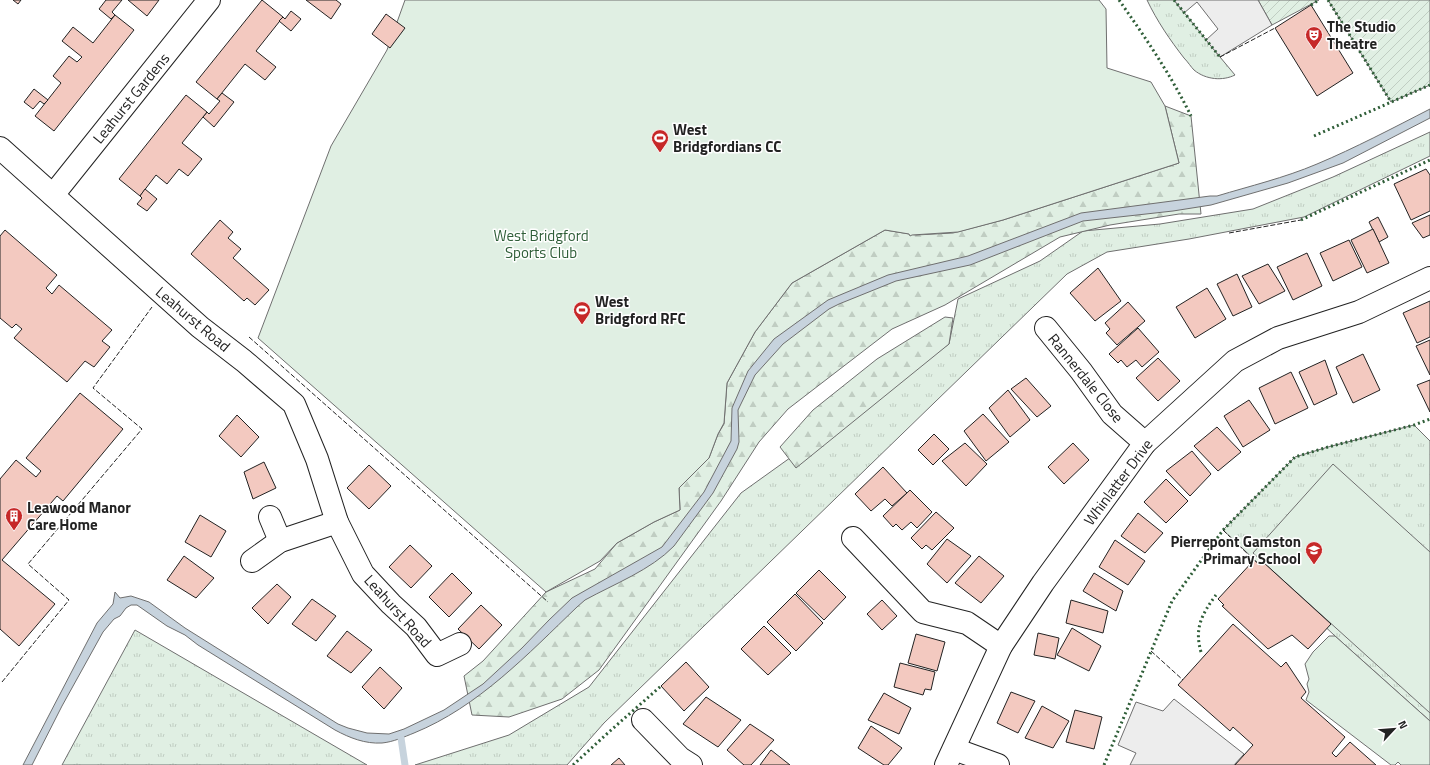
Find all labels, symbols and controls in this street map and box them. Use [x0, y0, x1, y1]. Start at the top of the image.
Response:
place label: The Studio Theatre [1327, 15, 1396, 55]
theatre icon: The Studio Theatre [1304, 25, 1324, 50]
street label: Leahurst Gardens [87, 48, 175, 148]
place label: West Bridgfordians CC [673, 118, 781, 158]
sports icon: West Bridgfordians CC [650, 128, 670, 153]
park label: West Bridgford Sports Club [493, 224, 589, 264]
street label: Leahurst Road [151, 281, 235, 357]
place label: West Bridgford RFC [595, 290, 686, 330]
sports icon: West Bridgford RFC [572, 300, 592, 325]
street label: Rannerdale Close [1043, 328, 1129, 428]
street label: Whinlatter Drive [1078, 434, 1158, 530]
place label: Leawood Manor Care Home [27, 496, 131, 536]
building icon: Leawood Manor Care Home [4, 506, 24, 531]
place label: Pierrepont Gamston Primary School [1170, 530, 1301, 570]
school or university icon: Pierrepont Gamston Primary School [1304, 540, 1324, 565]
street label: Leahurst Road [359, 569, 437, 653]
north arrow [1374, 709, 1414, 749]
text: N [1394, 718, 1412, 732]

